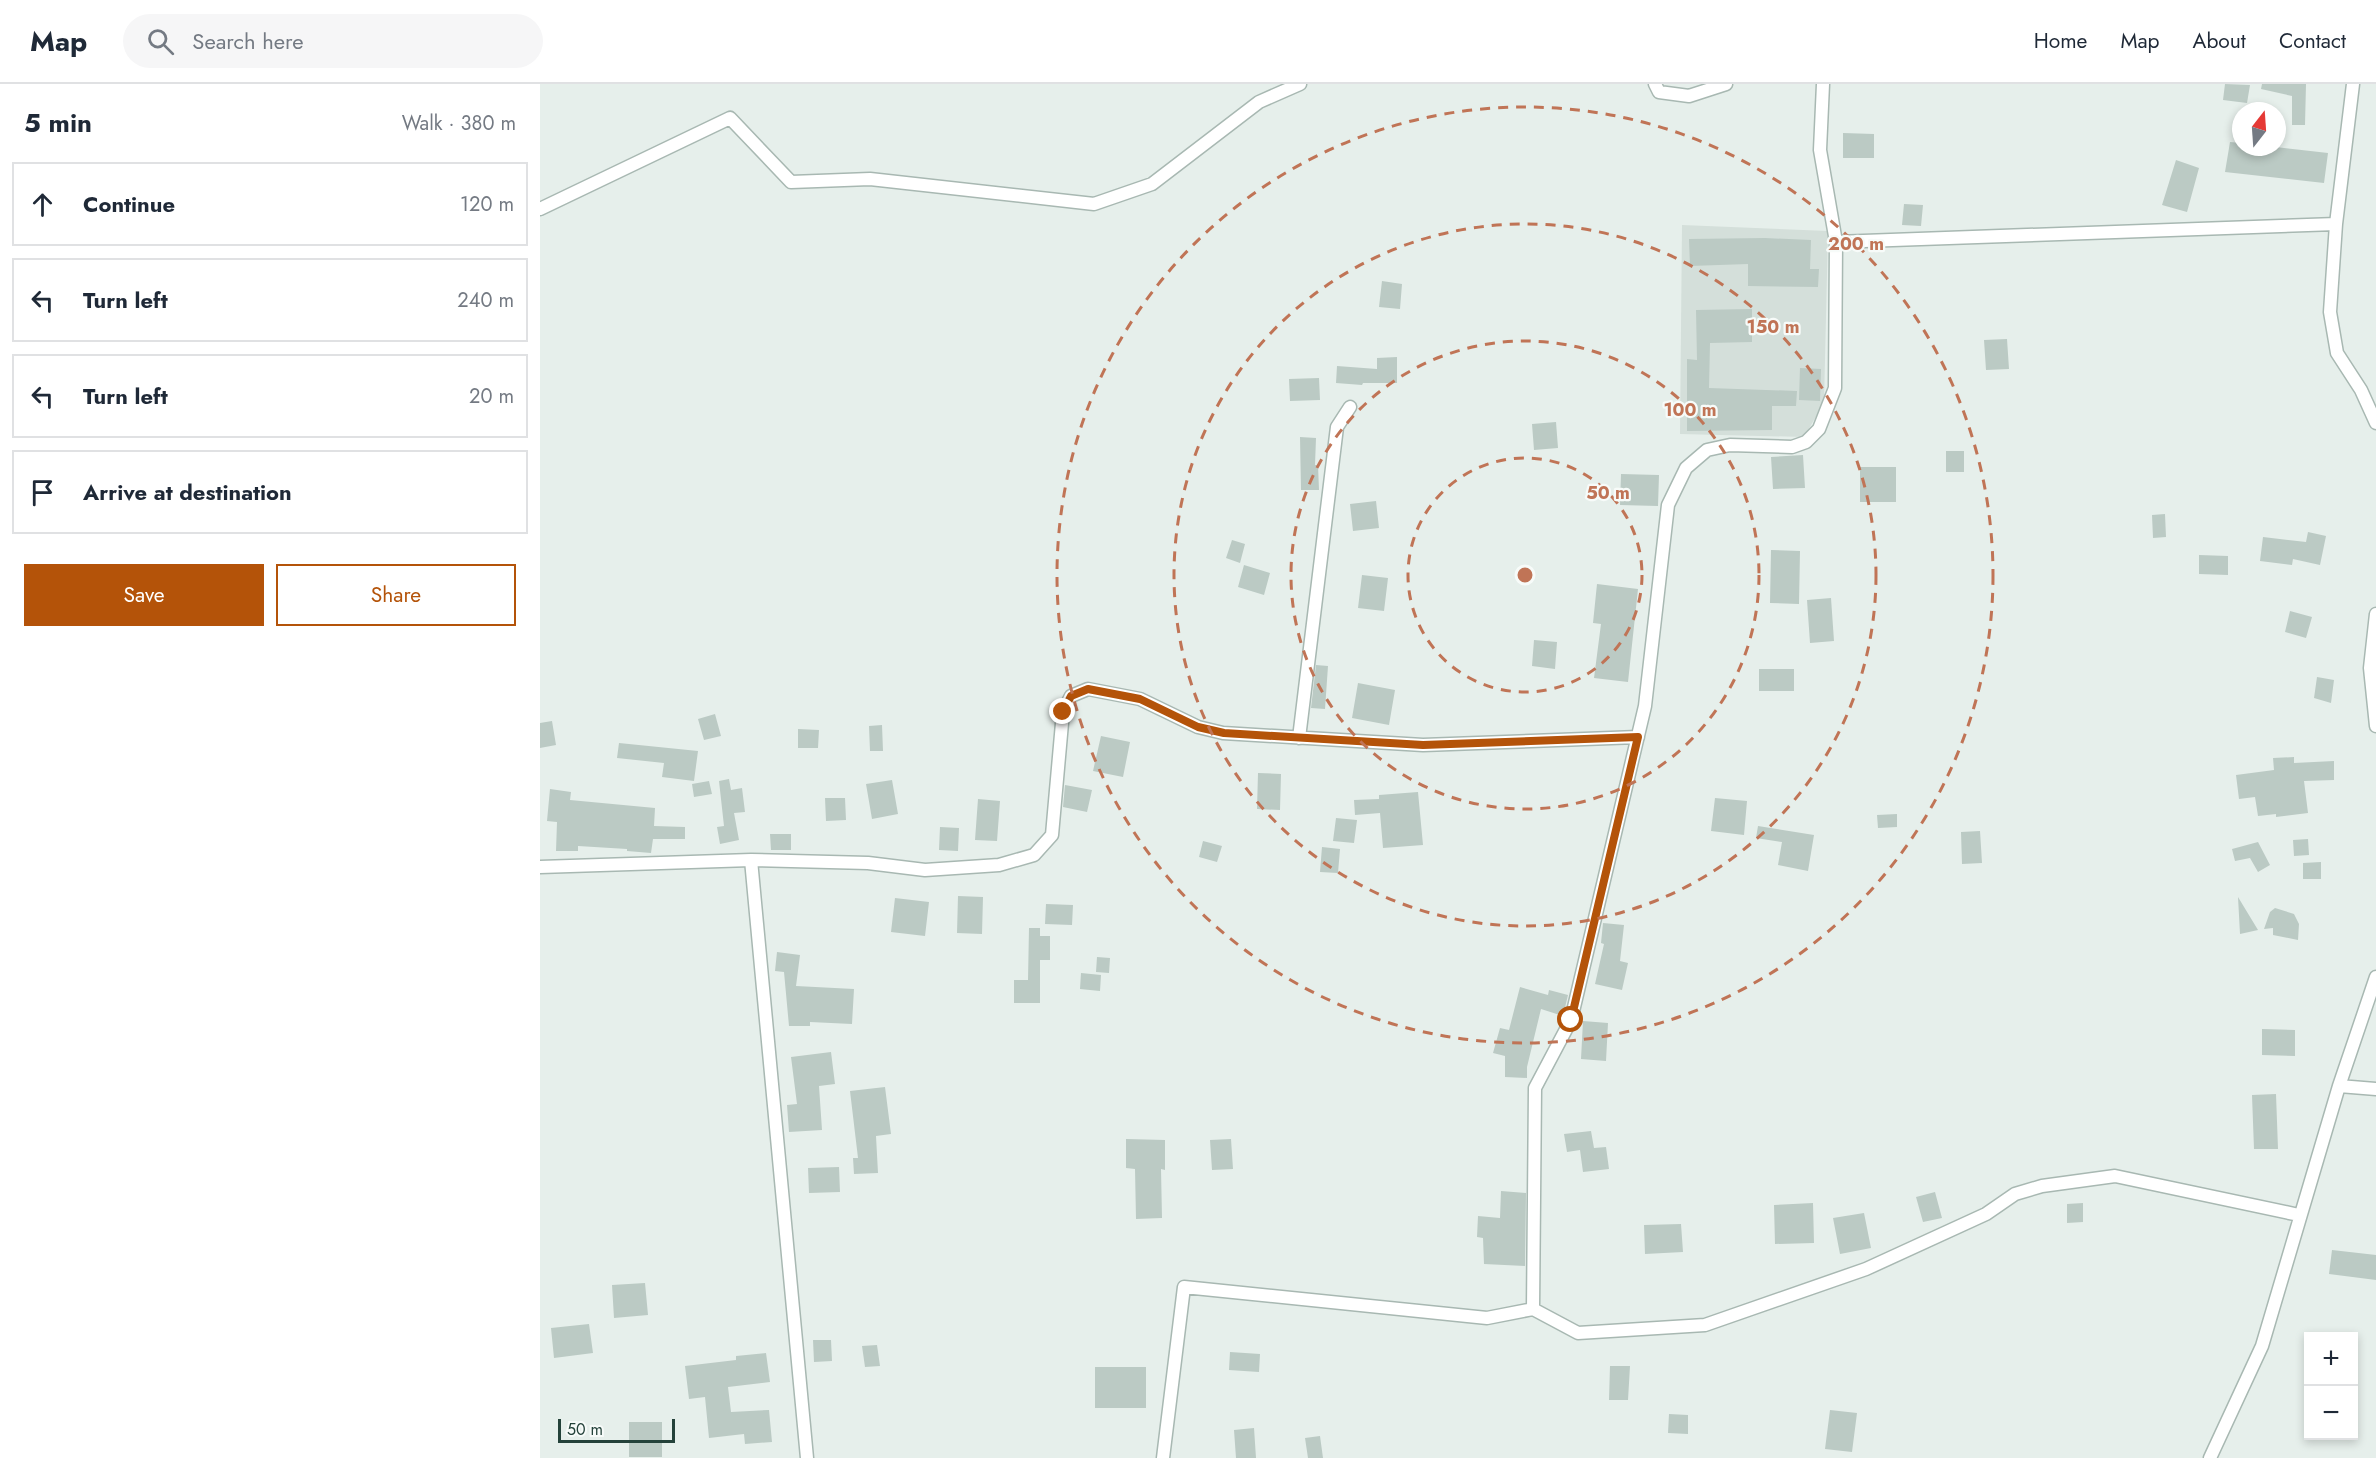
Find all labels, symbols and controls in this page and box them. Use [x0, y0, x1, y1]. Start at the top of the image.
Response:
search box [123, 14, 543, 68]
text: Map [30, 21, 87, 62]
icon: search [144, 25, 177, 58]
text: Search here [192, 25, 304, 57]
text: Home [2034, 26, 2087, 56]
text: Map [2120, 26, 2160, 56]
text: About [2193, 26, 2246, 56]
text: Contact [2279, 26, 2346, 56]
north arrow [2232, 102, 2286, 156]
text: 5 min [24, 104, 92, 142]
text: Walk · 380 m [402, 109, 516, 138]
icon: ahead [26, 188, 59, 221]
text: Continue [83, 188, 175, 220]
text: 120 m [460, 190, 514, 219]
text: 200 m [1828, 231, 1884, 257]
icon: left [26, 284, 59, 317]
text: Turn left [83, 284, 168, 316]
text: 240 m [457, 286, 514, 315]
text: 150 m [1747, 314, 1799, 340]
icon: left [26, 380, 59, 413]
text: Turn left [83, 380, 168, 412]
text: 20 m [469, 382, 514, 411]
text: 100 m [1663, 397, 1717, 423]
icon: arrive [26, 476, 59, 509]
text: Arrive at destination [83, 476, 292, 508]
text: 50 m [1586, 480, 1630, 506]
button: Save [24, 564, 264, 626]
button: Share [276, 564, 516, 626]
centre of rings [1515, 565, 1535, 585]
route end [1049, 698, 1075, 724]
route start [1557, 1006, 1583, 1032]
map controls [2304, 1332, 2358, 1440]
button: + [2304, 1332, 2358, 1386]
button: − [2304, 1386, 2358, 1440]
scale bar [558, 1416, 675, 1444]
text: 50 m [567, 1418, 603, 1441]

